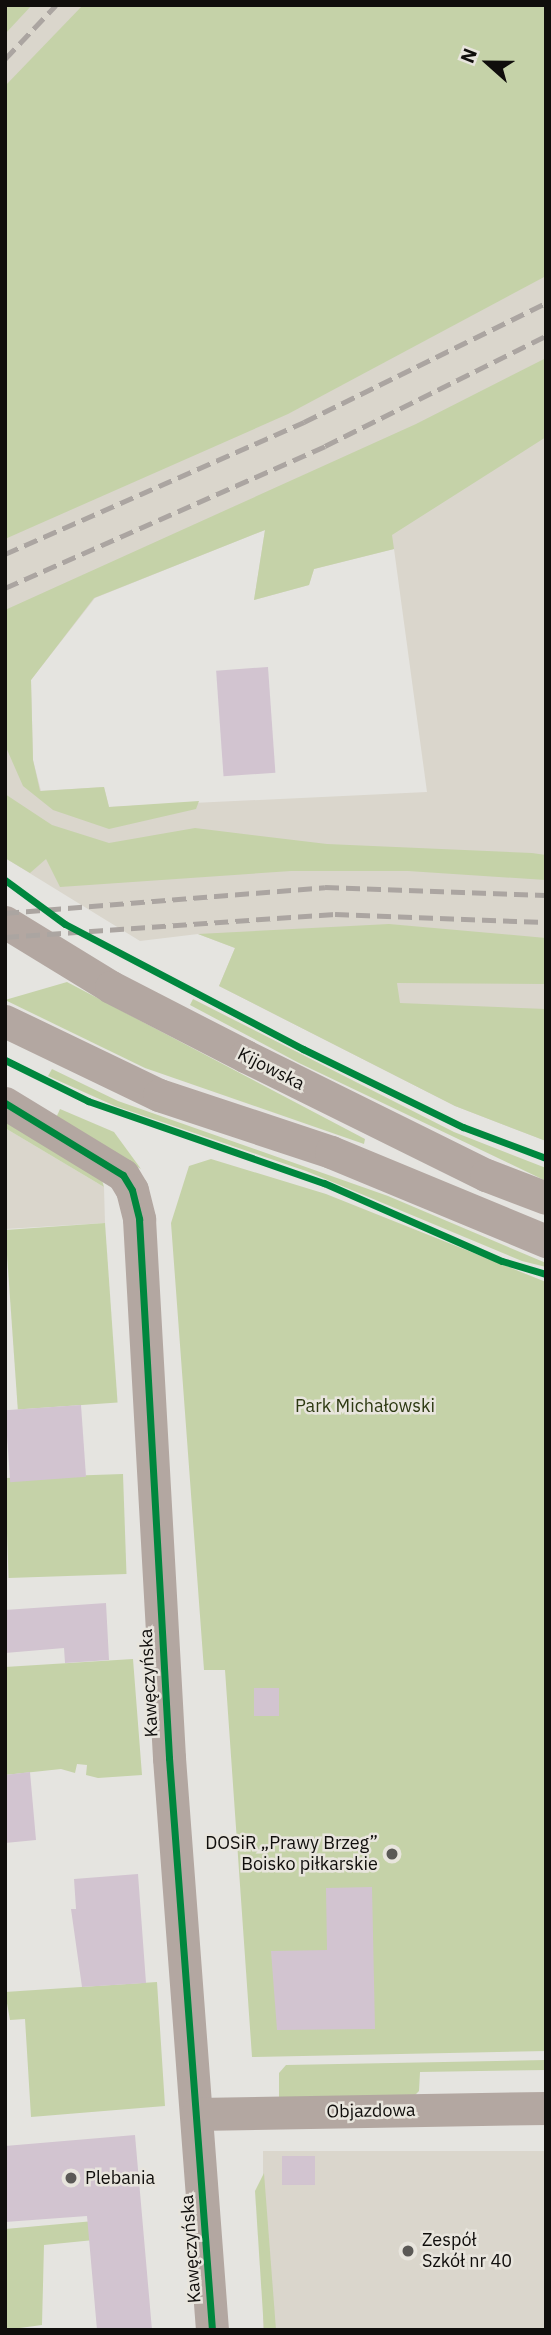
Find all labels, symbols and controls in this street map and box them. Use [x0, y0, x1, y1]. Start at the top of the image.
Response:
north arrow [453, 28, 523, 98]
text: N [455, 45, 482, 66]
street label: Kijowska [234, 1043, 308, 1095]
park label: Park Michałowski [295, 1395, 435, 1417]
street label: Kawęczyńska [135, 1628, 163, 1738]
place label: DOSiR „Prawy Brzeg” Boisko piłkarskie [205, 1833, 378, 1876]
marker: DOSiR „Prawy Brzeg” Boisko piłkarskie [384, 1846, 400, 1862]
street label: Objazdowa [326, 2099, 416, 2123]
place label: Plebania [85, 2167, 155, 2189]
marker: Plebania [63, 2170, 79, 2186]
street label: Kawęczyńska [176, 2194, 206, 2304]
place label: Zespół Szkół nr 40 [422, 2230, 512, 2272]
marker: Zespół Szkół nr 40 [400, 2243, 416, 2259]

